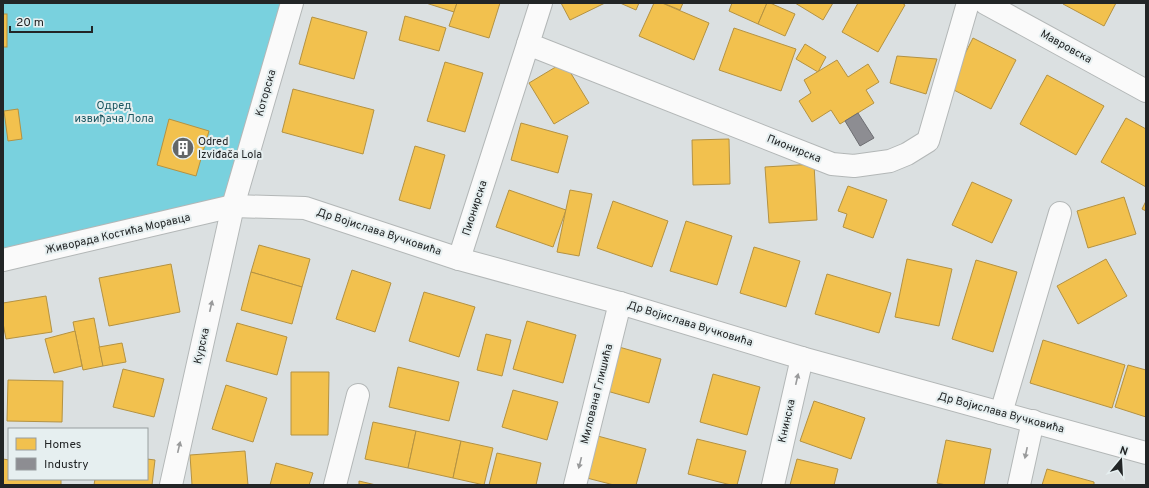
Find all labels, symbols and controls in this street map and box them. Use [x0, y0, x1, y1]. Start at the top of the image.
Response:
scale bar [10, 8, 92, 34]
text: 20 m [16, 15, 44, 31]
street label: Мавровска [1038, 27, 1094, 67]
street label: Которска [253, 68, 279, 118]
park label: Одред извиђача Лола [74, 99, 154, 126]
street label: Пионирска [765, 132, 823, 166]
building icon: Odred Izviđača Lola [170, 135, 196, 161]
place label: Odred Izviđača Lola [198, 135, 262, 162]
street label: Пионирска [459, 178, 491, 237]
street label: Др Војислава Вучковића [315, 205, 443, 259]
street label: Живорада Костића Моравца [44, 210, 192, 258]
street label: Др Војислава Вучковића [626, 298, 755, 350]
one-way arrow [208, 300, 214, 313]
street label: Курска [191, 326, 213, 365]
street label: Милована Глишића [578, 342, 616, 445]
one-way arrow [795, 373, 801, 385]
street label: Др Војислава Вучковића [936, 389, 1066, 437]
street label: Книнска [775, 398, 799, 444]
legend [8, 428, 148, 480]
text: Homes [44, 437, 81, 453]
north arrow [1101, 440, 1141, 480]
one-way arrow [177, 441, 183, 453]
text: N [1118, 444, 1130, 459]
one-way arrow [1023, 447, 1029, 459]
text: Industry [44, 457, 89, 473]
one-way arrow [577, 458, 583, 470]

